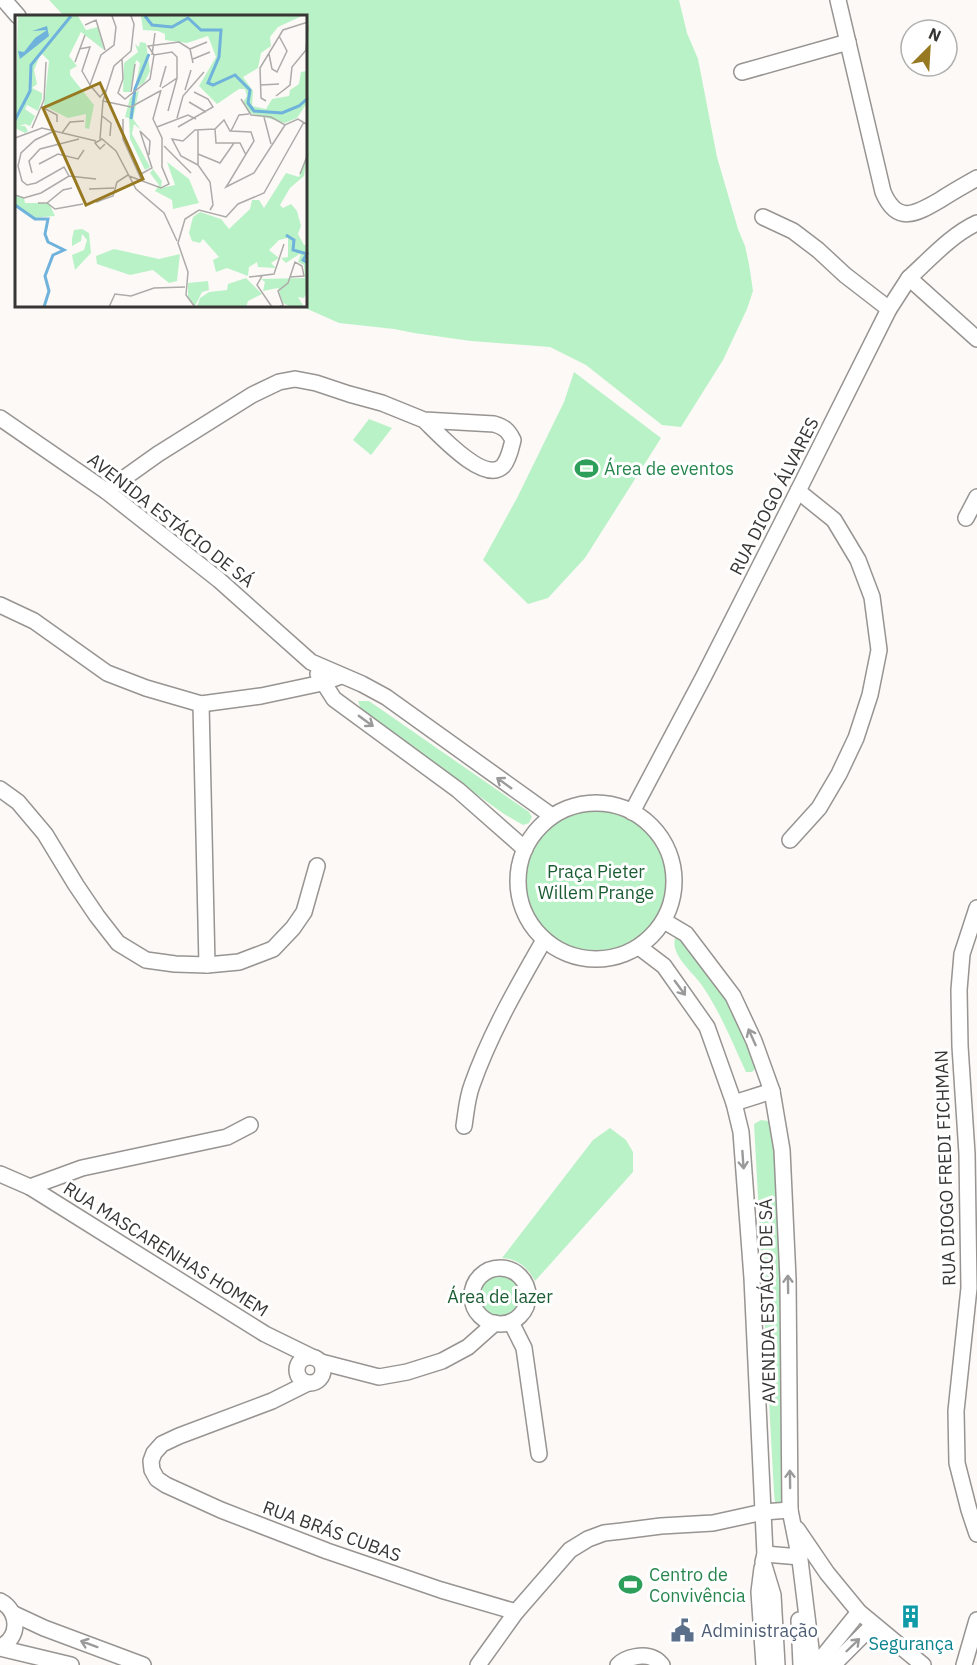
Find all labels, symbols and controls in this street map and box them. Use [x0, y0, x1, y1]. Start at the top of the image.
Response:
inset map [15, 15, 308, 308]
north arrow [899, 18, 959, 78]
text: N [926, 23, 944, 46]
street label: RUA DIOGO ÁLVARES [724, 413, 824, 579]
street label: AVENIDA ESTÁCIO DE SÁ [83, 448, 259, 592]
sports icon: Área de eventos [573, 455, 599, 481]
place label: Área de eventos [604, 457, 734, 480]
one-way arrow [357, 715, 373, 727]
one-way arrow [497, 777, 513, 789]
park label: Praça Pieter Willem Prange [538, 860, 654, 904]
one-way arrow [674, 980, 686, 996]
one-way arrow [745, 1028, 757, 1046]
street label: RUA DIOGO FREDI FICHMAN [929, 1050, 961, 1286]
one-way arrow [738, 1150, 749, 1170]
street label: RUA MASCARENHAS HOMEM [59, 1176, 273, 1322]
street label: AVENIDA ESTÁCIO DE SÁ [754, 1198, 780, 1404]
one-way arrow [782, 1274, 794, 1294]
park label: Área de lazer [447, 1285, 553, 1308]
one-way arrow [784, 1469, 796, 1489]
street label: RUA BRÁS CUBAS [260, 1495, 404, 1567]
place label: Centro de Convivência [649, 1563, 746, 1607]
sports icon: Centro de Convivência [618, 1571, 644, 1597]
building icon: Segurança [898, 1604, 924, 1630]
public building icon: Administração [670, 1617, 696, 1643]
place label: Administração [701, 1619, 818, 1642]
place label: Segurança [868, 1632, 954, 1655]
one-way arrow [845, 1637, 860, 1652]
one-way arrow [80, 1638, 99, 1649]

